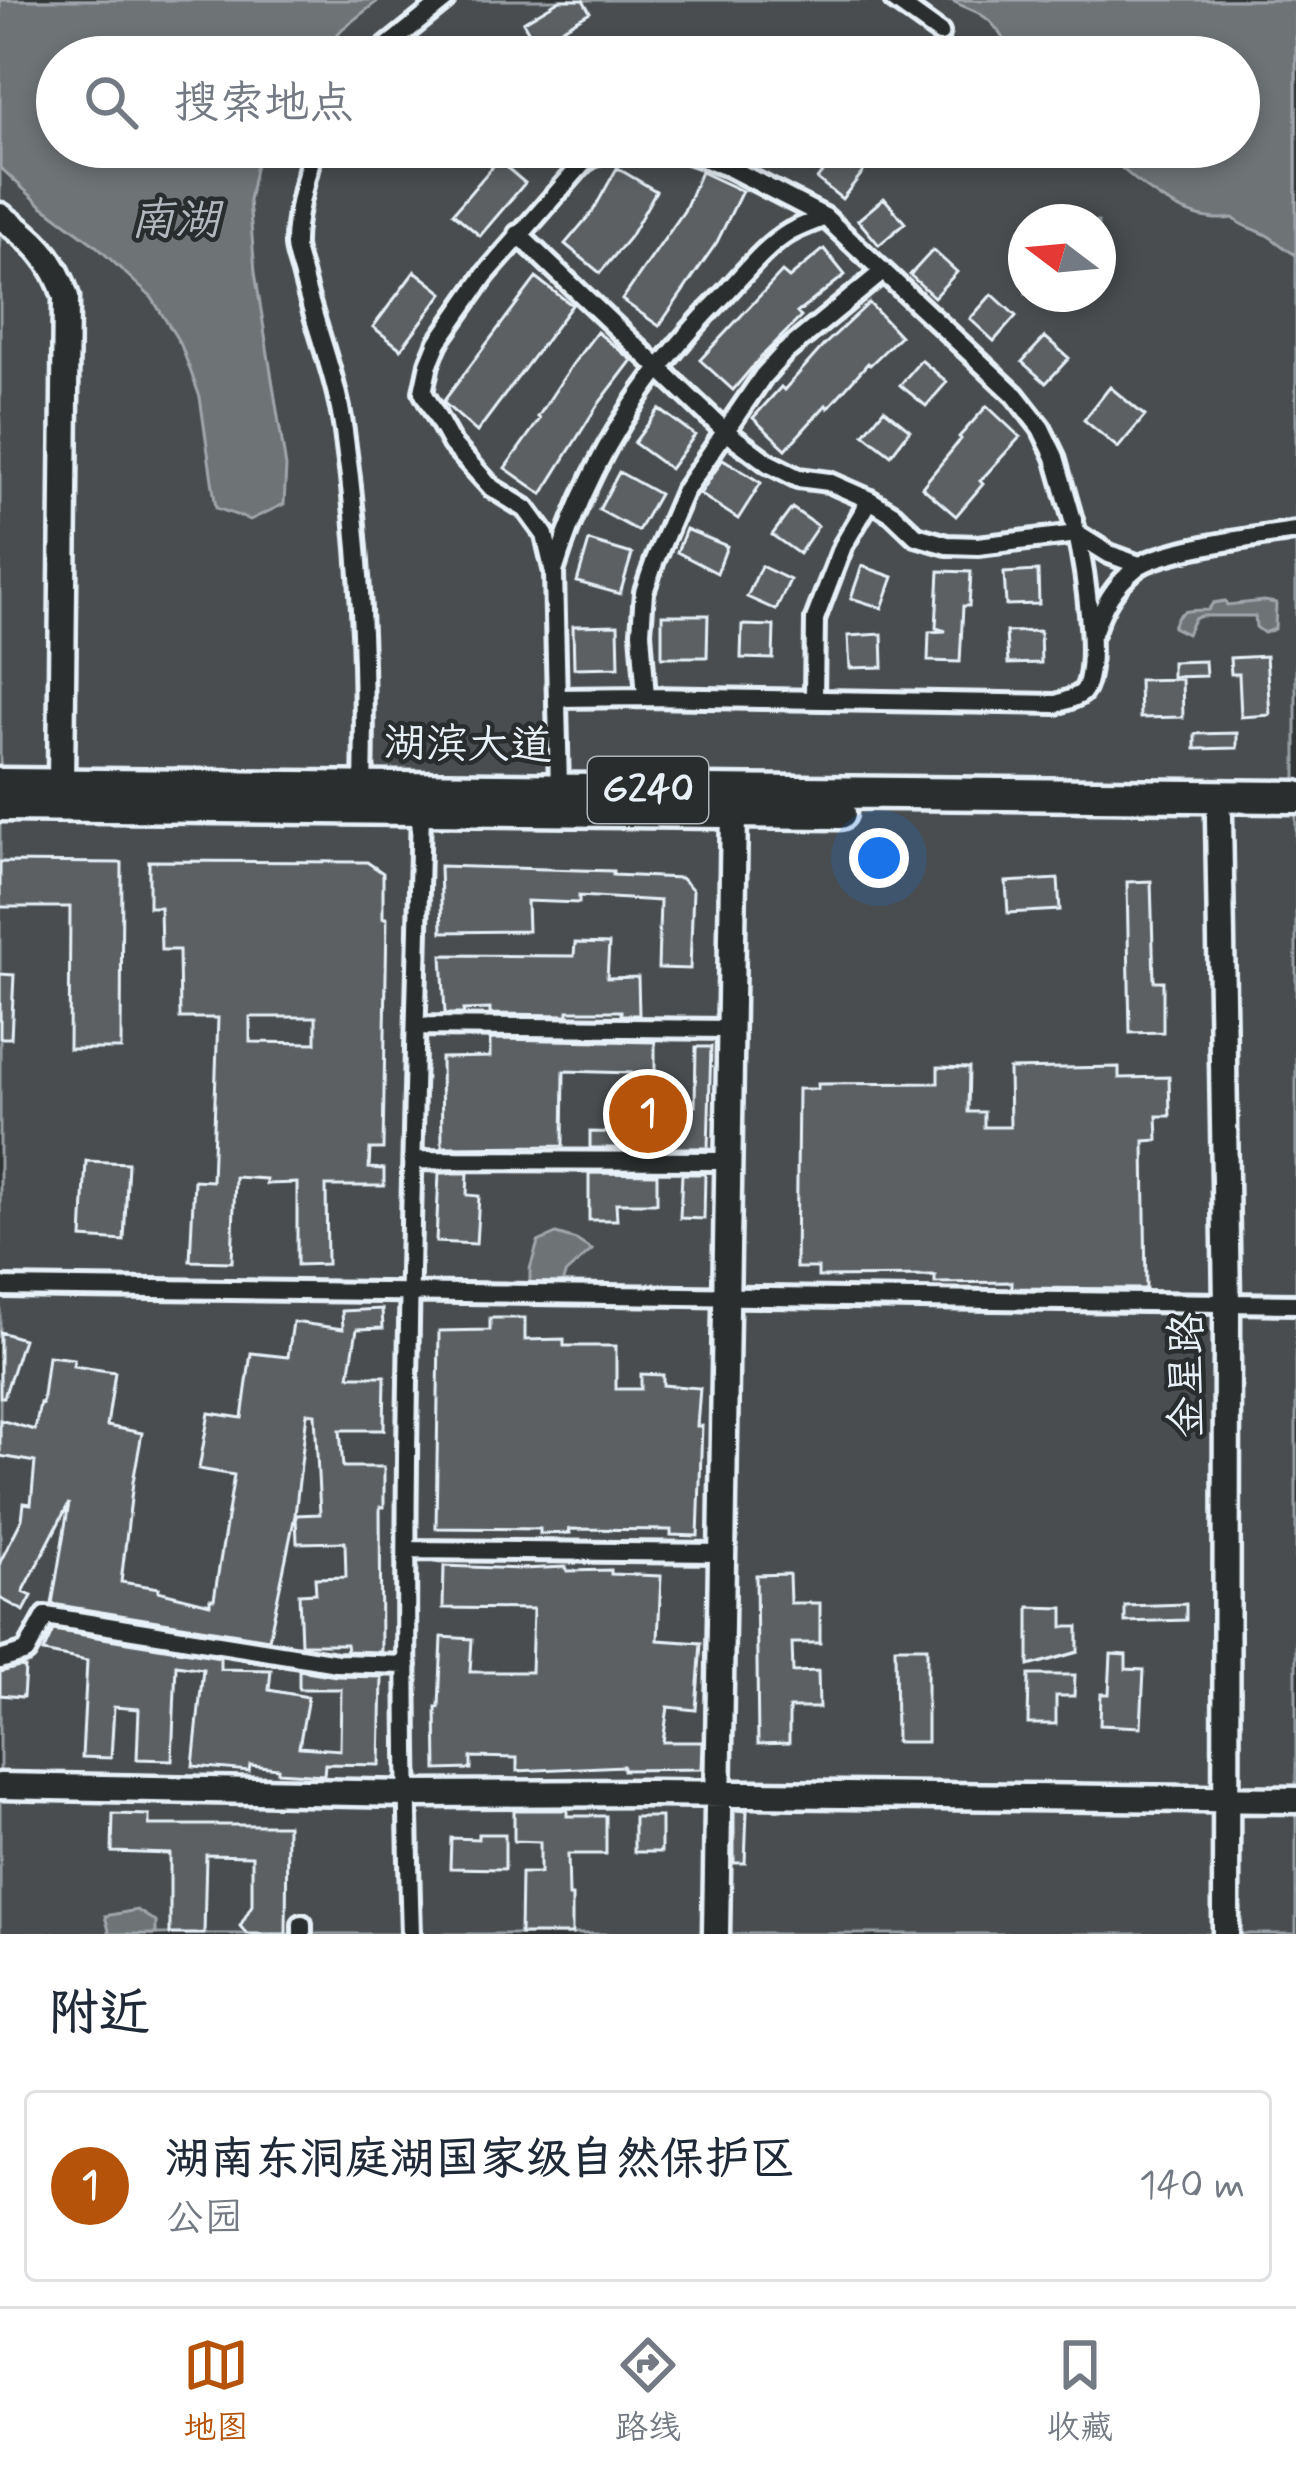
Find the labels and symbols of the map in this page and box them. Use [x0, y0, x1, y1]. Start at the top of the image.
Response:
water label: 南湖 [130, 192, 224, 251]
north arrow [1008, 204, 1116, 312]
street label: 湖滨大道 [384, 717, 552, 775]
road number: G240 [588, 757, 708, 823]
your location [849, 828, 909, 888]
pin: 1 [609, 1069, 687, 1159]
street label: 金星路 [1161, 1312, 1216, 1438]

